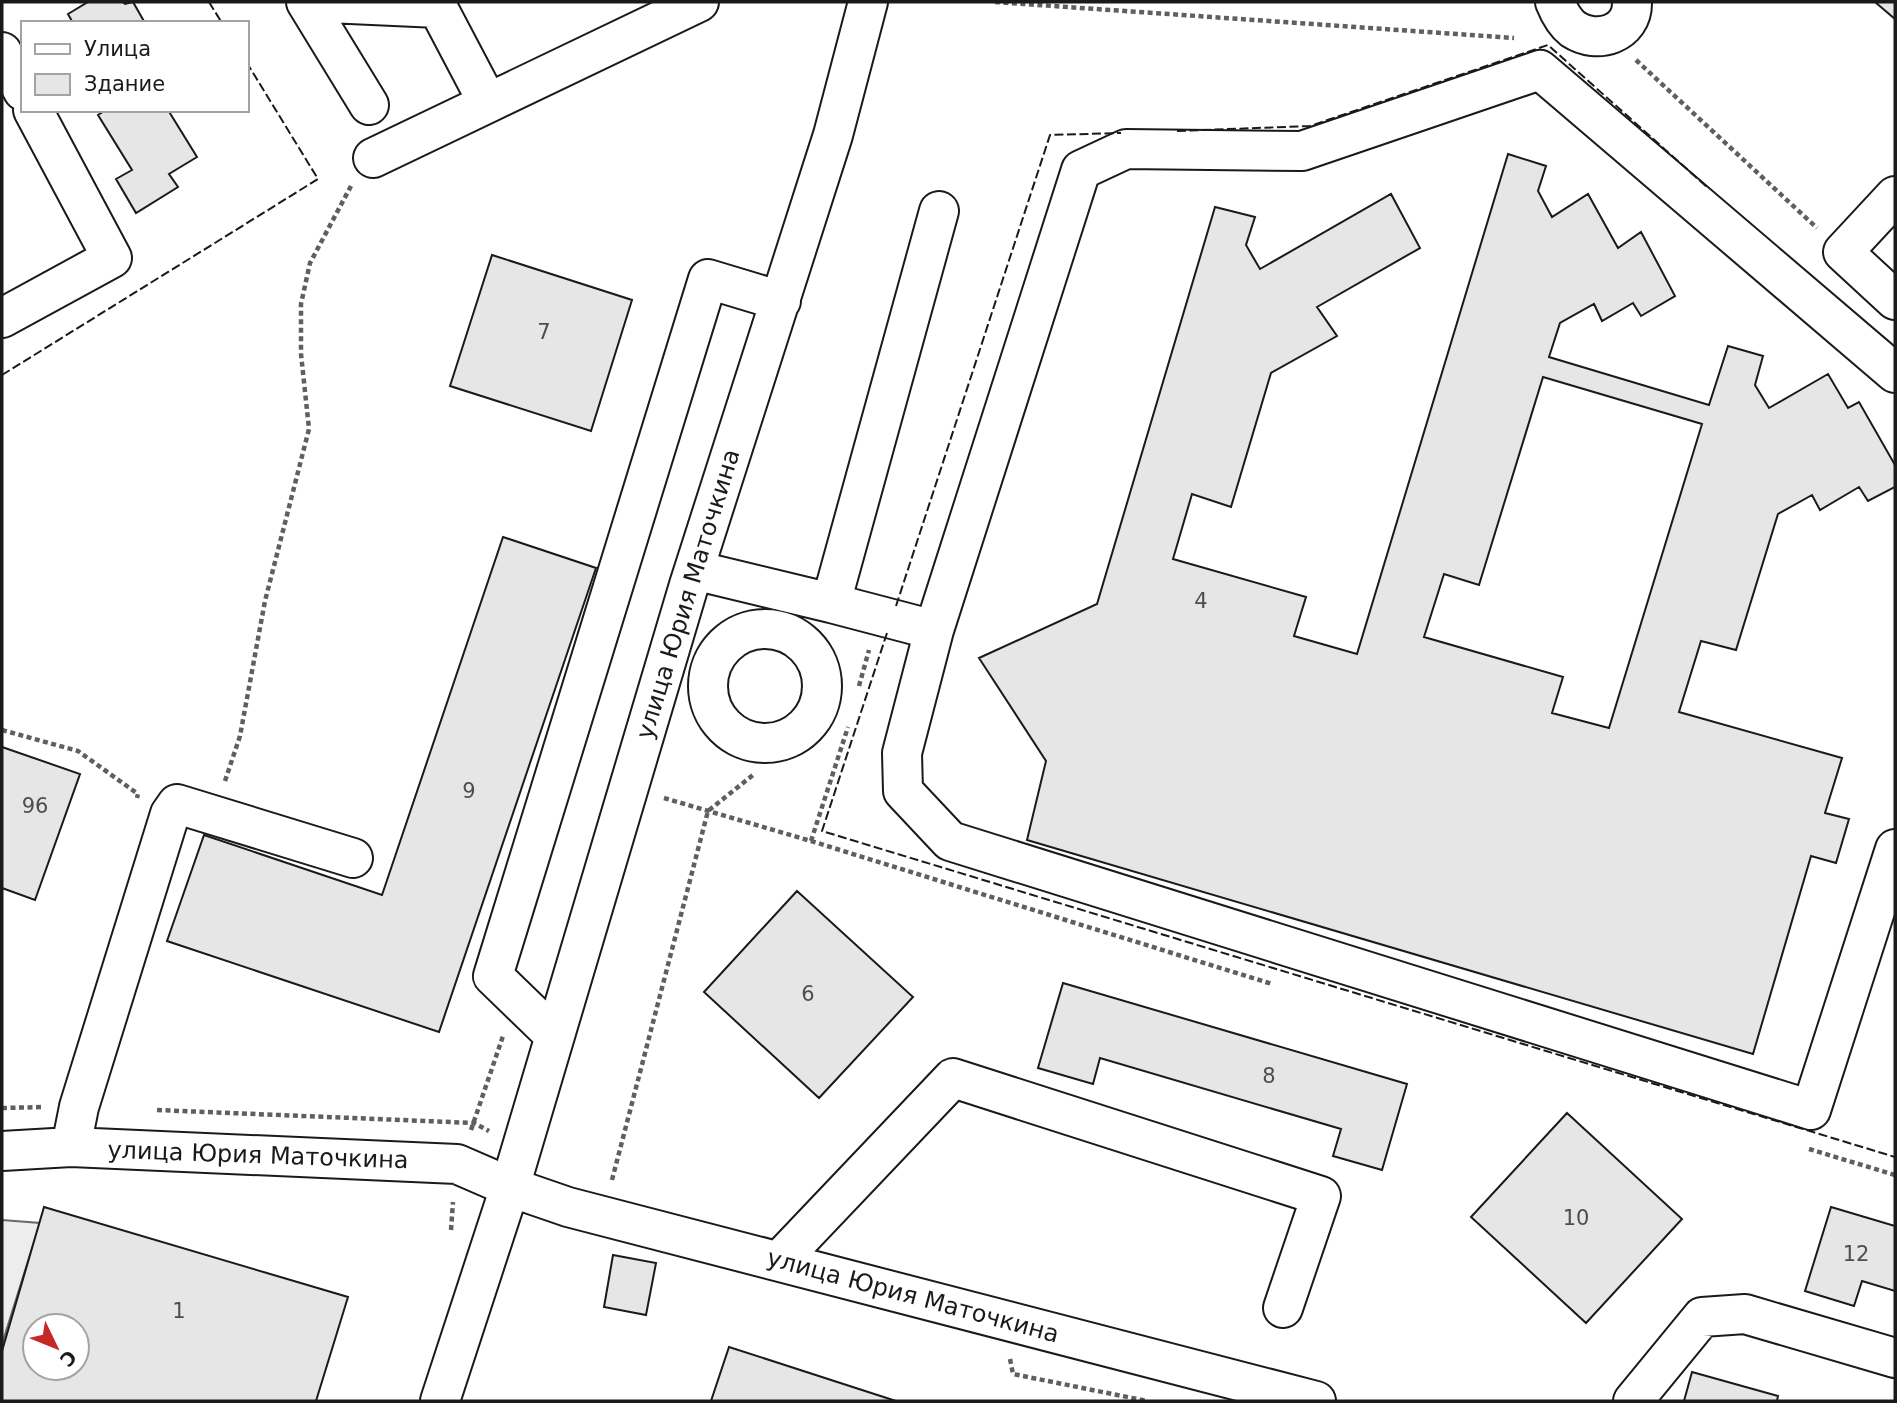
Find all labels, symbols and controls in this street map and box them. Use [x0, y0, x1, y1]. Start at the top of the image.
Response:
legend [21, 21, 248, 112]
text: Улица [84, 37, 151, 61]
text: Здание [84, 72, 165, 96]
house number: 7 [537, 320, 551, 344]
street label: улица Юрия Маточкина [631, 446, 745, 742]
house number: 4 [1194, 589, 1208, 613]
house number: 9 [462, 779, 476, 803]
house number: 96 [22, 794, 48, 818]
house number: 6 [801, 982, 815, 1006]
house number: 8 [1262, 1064, 1276, 1088]
street label: улица Юрия Маточкина [107, 1136, 409, 1174]
house number: 10 [1563, 1206, 1589, 1230]
house number: 12 [1843, 1242, 1869, 1266]
street label: улица Юрия Маточкина [764, 1243, 1062, 1349]
house number: 1 [172, 1299, 186, 1323]
north arrow [21, 1312, 91, 1382]
text: С [56, 1346, 81, 1371]

